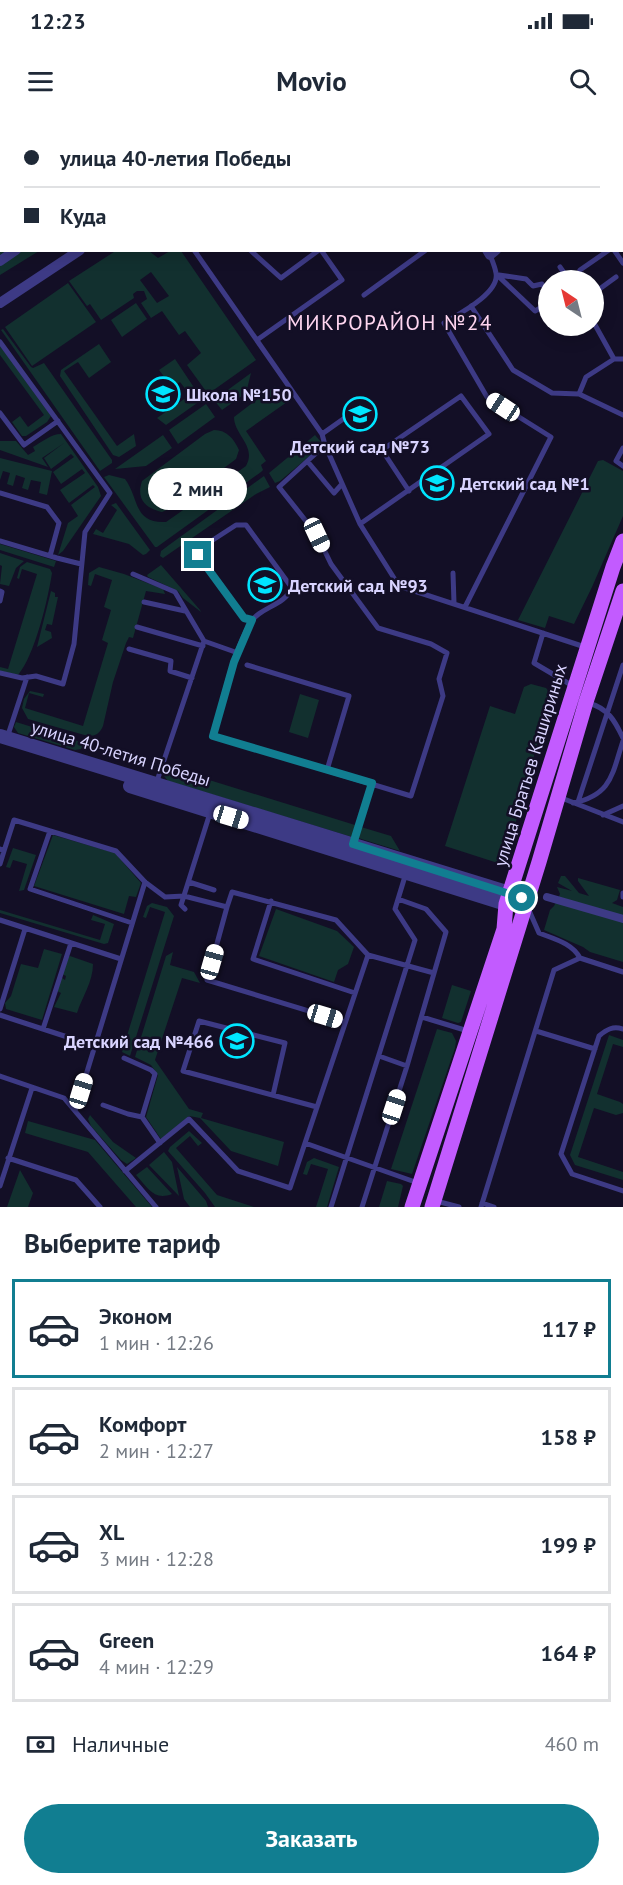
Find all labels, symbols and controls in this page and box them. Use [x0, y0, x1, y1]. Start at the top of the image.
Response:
text: 12:23 [30, 7, 86, 35]
text: Movio [276, 64, 347, 98]
icon: menu [24, 65, 57, 98]
icon: search [566, 65, 599, 98]
text: улица 40-летия Победы [60, 144, 291, 172]
text: Куда [60, 202, 107, 230]
north arrow [538, 270, 604, 336]
map controls [538, 270, 604, 336]
district label: МИКРОРАЙОН №24 [287, 309, 493, 336]
school or university icon: Школа №150 [145, 376, 181, 412]
place label: Школа №150 [186, 383, 292, 406]
car [483, 390, 523, 424]
school or university icon: Детский сад №73 [342, 396, 378, 432]
place label: Детский сад №73 [290, 435, 430, 458]
school or university icon: Детский сад №1 [419, 465, 455, 501]
callout: 2 мин [148, 468, 248, 510]
place label: Детский сад №1 [460, 472, 590, 495]
text: 2 мин [172, 476, 223, 502]
car [301, 515, 333, 555]
route end [184, 541, 211, 568]
school or university icon: Детский сад №93 [247, 567, 283, 603]
place label: Детский сад №93 [288, 574, 428, 597]
street label: улица Братьев Кашириных [488, 661, 572, 869]
street label: улица 40-летия Победы [29, 715, 213, 791]
car [211, 803, 251, 831]
route start [508, 884, 535, 911]
car [198, 942, 226, 982]
car [305, 1002, 345, 1030]
school or university icon: Детский сад №466 [219, 1023, 255, 1059]
place label: Детский сад №466 [64, 1030, 214, 1053]
car [67, 1071, 95, 1111]
car [380, 1087, 408, 1127]
text: Выберите тариф [24, 1226, 220, 1260]
icon: car [27, 1302, 81, 1356]
text: Эконом [99, 1302, 172, 1330]
text: 117 ₽ [542, 1315, 596, 1343]
text: 1 мин · 12:26 [99, 1330, 214, 1356]
icon: car [27, 1410, 81, 1464]
text: Комфорт [99, 1410, 187, 1438]
text: 158 ₽ [541, 1423, 596, 1451]
text: 2 мин · 12:27 [99, 1438, 214, 1464]
icon: car [27, 1518, 81, 1572]
text: XL [99, 1518, 124, 1546]
text: 199 ₽ [541, 1531, 596, 1559]
text: 3 мин · 12:28 [99, 1546, 214, 1572]
icon: car [27, 1626, 81, 1680]
text: Green [99, 1626, 154, 1654]
text: 164 ₽ [541, 1639, 596, 1667]
text: 4 мин · 12:29 [99, 1654, 214, 1680]
icon: cash [24, 1728, 57, 1761]
text: Наличные [72, 1730, 169, 1758]
text: 460 m [545, 1731, 599, 1757]
button: Заказать [24, 1804, 599, 1873]

